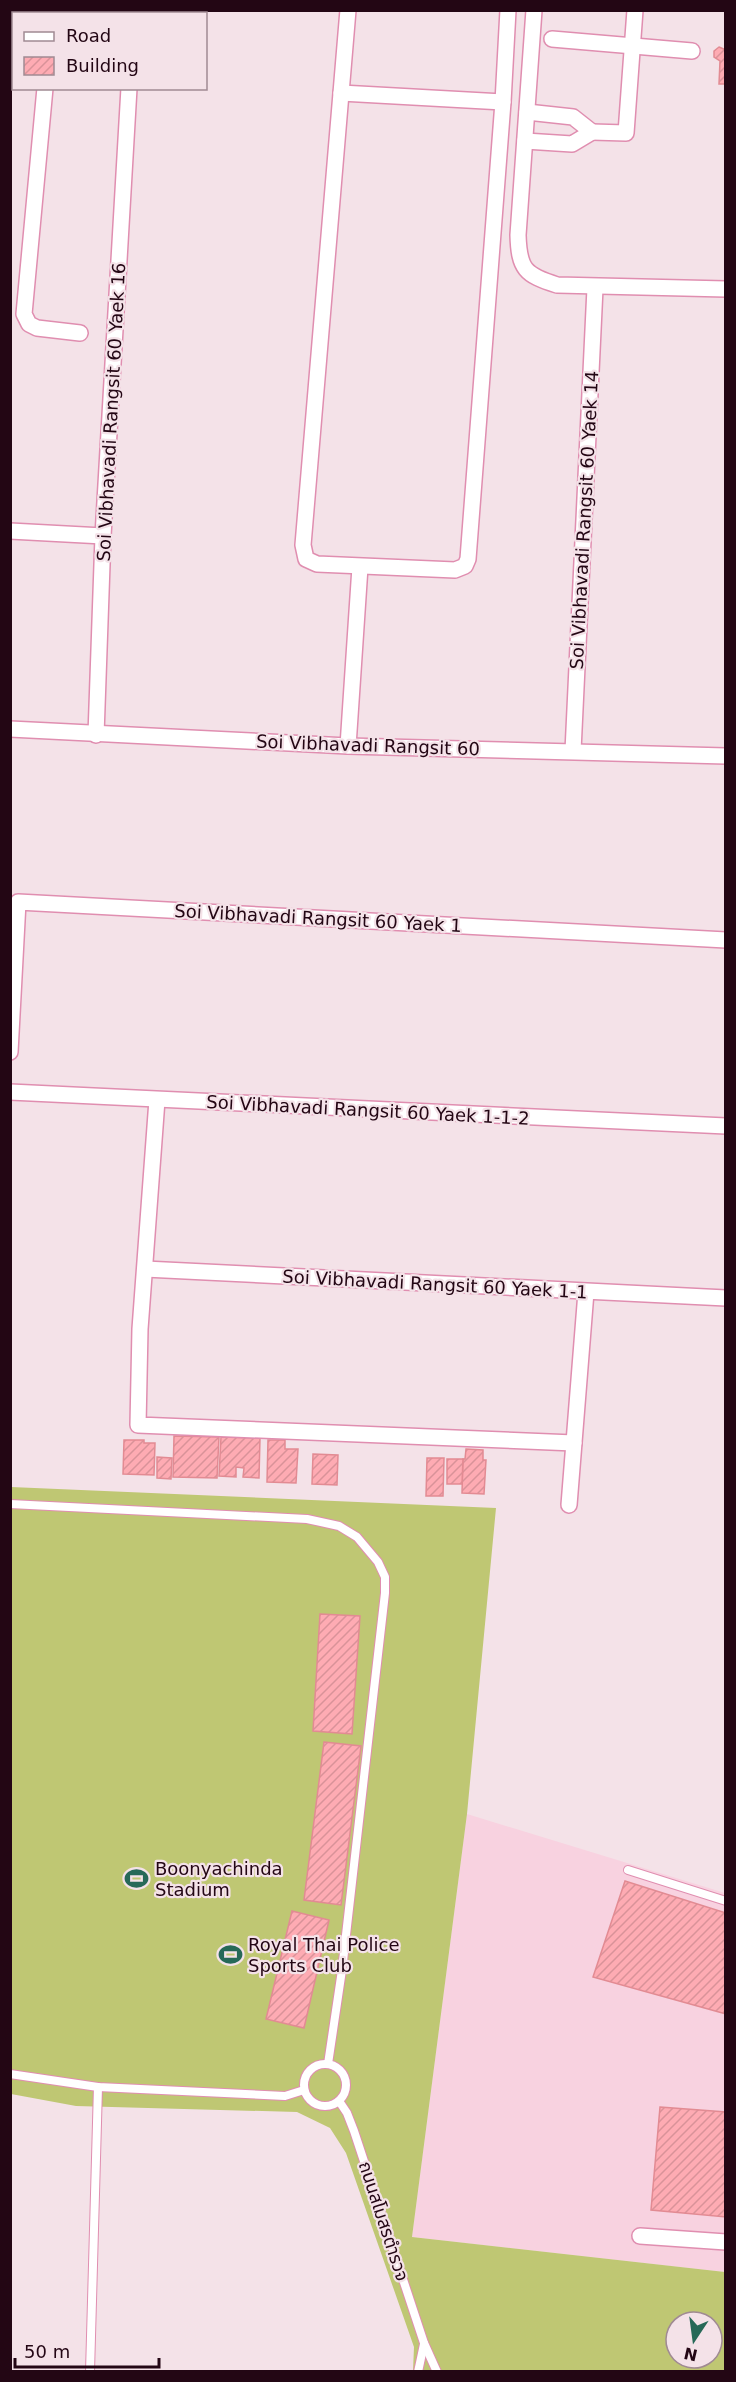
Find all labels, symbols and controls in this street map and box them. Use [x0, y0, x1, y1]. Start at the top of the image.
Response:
legend [12, 12, 207, 90]
text: Road [66, 25, 111, 46]
text: Building [66, 55, 139, 76]
street label: Soi Vibhavadi Rangsit 60 Yaek 16 [93, 262, 129, 562]
street label: Soi Vibhavadi Rangsit 60 Yaek 14 [566, 370, 602, 670]
street label: Soi Vibhavadi Rangsit 60 [256, 731, 480, 759]
street label: Soi Vibhavadi Rangsit 60 Yaek 1 [174, 900, 462, 936]
street label: Soi Vibhavadi Rangsit 60 Yaek 1-1-2 [206, 1091, 530, 1129]
street label: Soi Vibhavadi Rangsit 60 Yaek 1-1 [282, 1266, 588, 1302]
place label: Boonyachinda Stadium [155, 1858, 283, 1900]
sports icon: Boonyachinda Stadium [124, 1865, 150, 1891]
place label: Royal Thai Police Sports Club [248, 1934, 399, 1976]
sports icon: Royal Thai Police Sports Club [217, 1941, 243, 1967]
street label: ถนนสโมสรตำรวจ [355, 2158, 413, 2284]
north arrow [664, 2310, 724, 2370]
scale bar [15, 2331, 159, 2369]
text: 50 m [24, 2341, 70, 2362]
text: N [682, 2343, 699, 2365]

